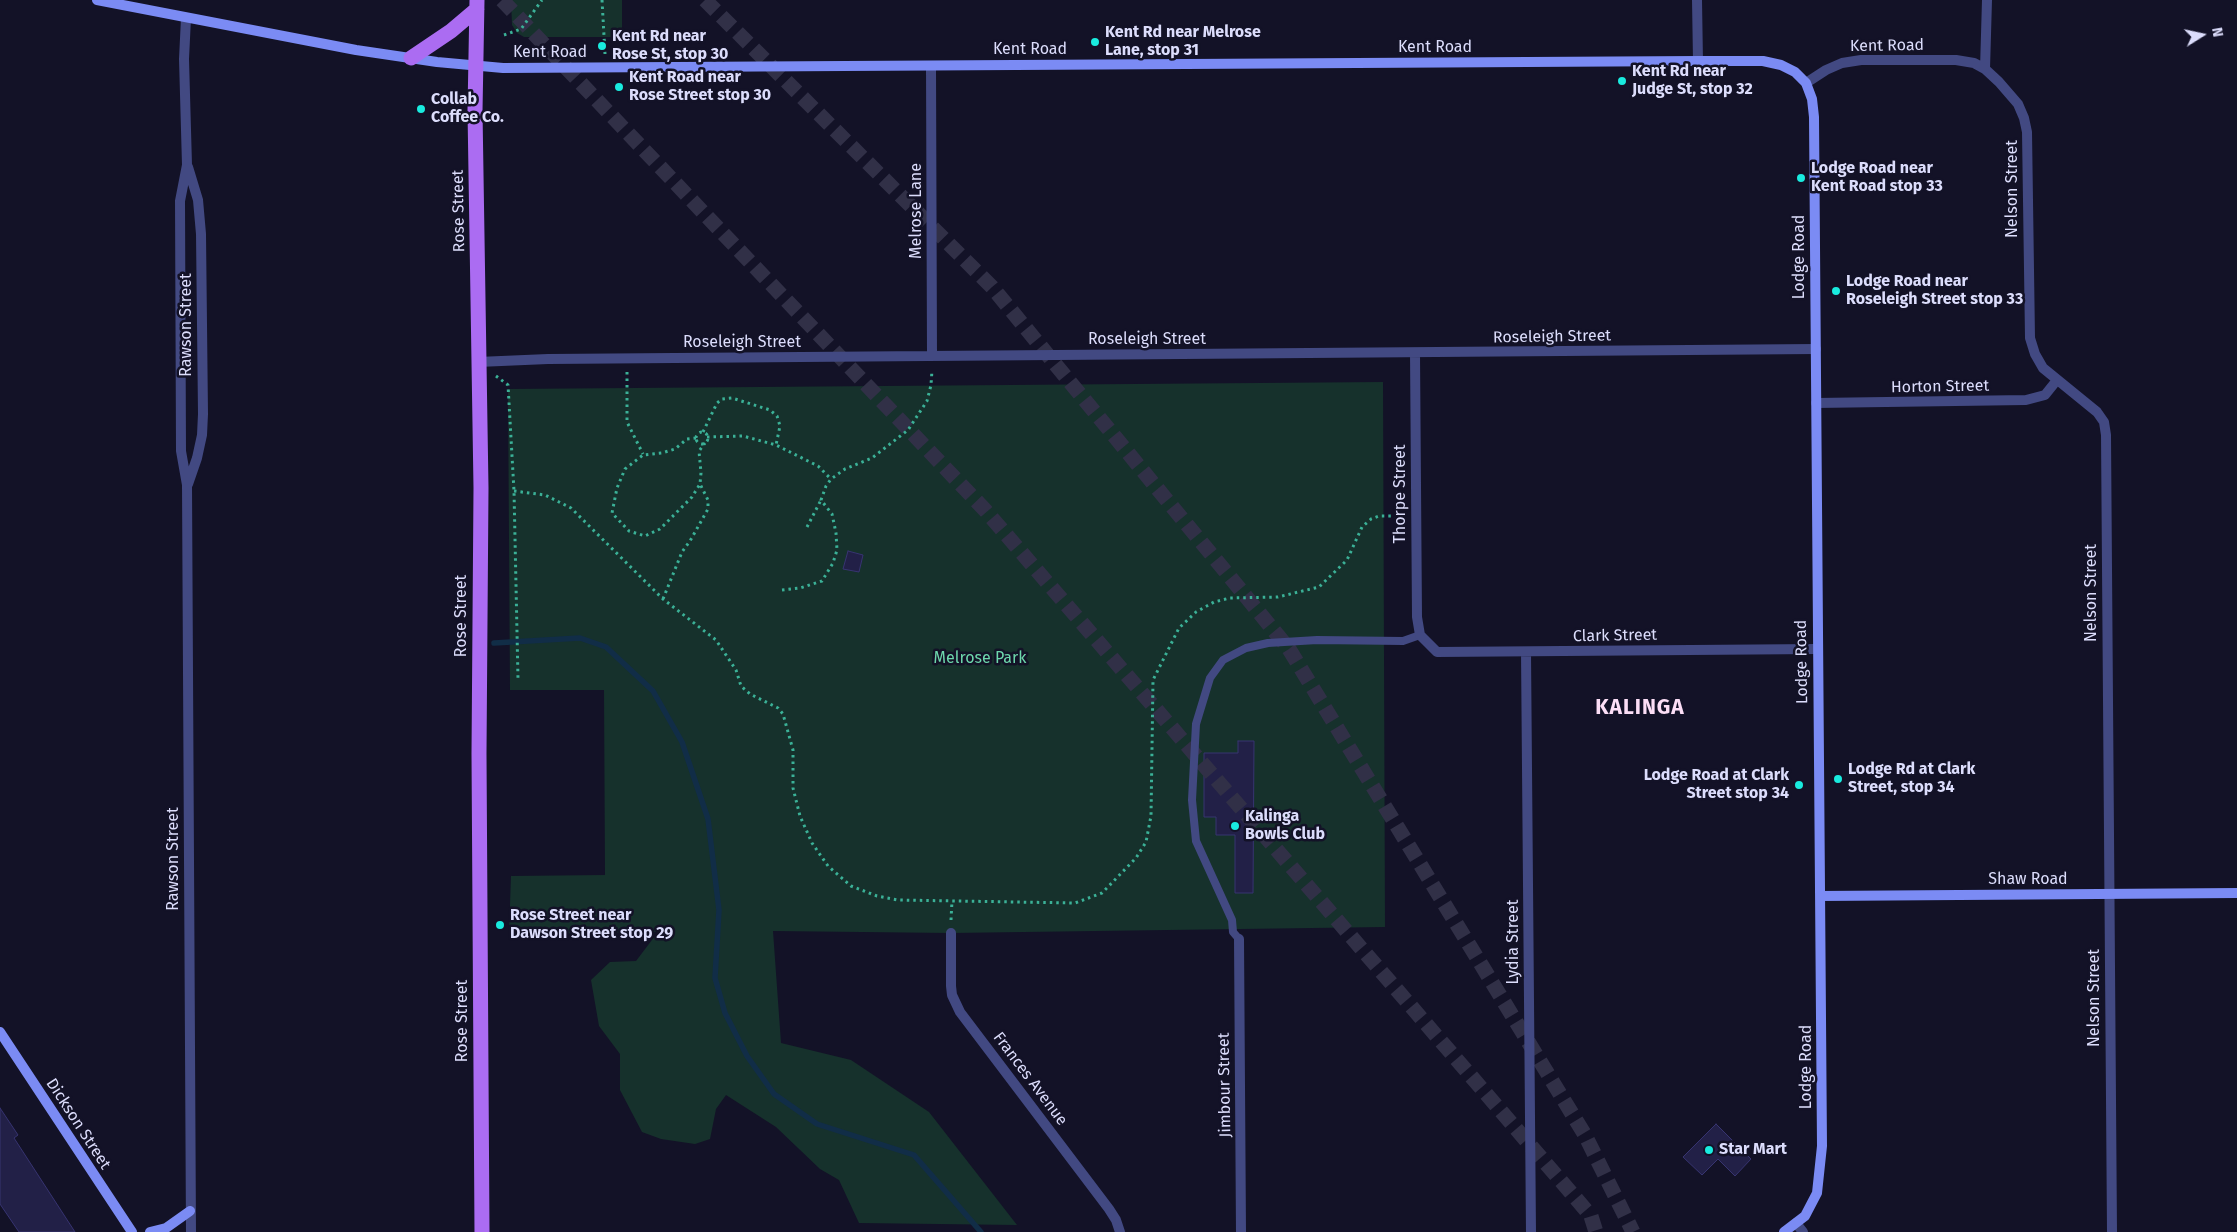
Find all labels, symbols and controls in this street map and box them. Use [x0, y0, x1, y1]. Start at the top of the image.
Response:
north arrow [2177, 10, 2227, 60]
place label: Kent Rd near Melrose Lane, stop 31 [1105, 23, 1261, 61]
text: N [2208, 26, 2226, 38]
place label: Kent Rd near Rose St, stop 30 [612, 27, 728, 65]
marker: Kent Rd near Melrose Lane, stop 31 [1089, 36, 1101, 48]
street label: Kent Road [1850, 36, 1924, 56]
street label: Kent Road [1398, 38, 1472, 58]
marker: Kent Rd near Rose St, stop 30 [596, 40, 608, 52]
street label: Kent Road [993, 40, 1067, 60]
street label: Kent Road [513, 43, 587, 63]
place label: Kent Rd near Judge St, stop 32 [1632, 62, 1753, 100]
place label: Kent Road near Rose Street stop 30 [629, 68, 771, 106]
marker: Kent Rd near Judge St, stop 32 [1616, 75, 1628, 87]
marker: Kent Road near Rose Street stop 30 [613, 81, 625, 93]
place label: Collab Coffee Co. [431, 90, 504, 128]
marker: Collab Coffee Co. [415, 103, 427, 115]
street label: Nelson Street [2003, 140, 2023, 238]
place label: Lodge Road near Kent Road stop 33 [1811, 159, 1943, 197]
street label: Melrose Lane [907, 163, 927, 259]
street label: Rose Street [449, 170, 469, 252]
marker: Lodge Road near Kent Road stop 33 [1795, 172, 1807, 184]
street label: Lodge Road [1790, 215, 1810, 299]
place label: Lodge Road near Roseleigh Street stop 33 [1846, 272, 2023, 310]
street label: Rawson Street [177, 273, 197, 377]
marker: Lodge Road near Roseleigh Street stop 33 [1830, 285, 1842, 297]
street label: Roseleigh Street [1493, 326, 1611, 348]
street label: Roseleigh Street [1088, 330, 1206, 350]
street label: Roseleigh Street [683, 333, 801, 353]
street label: Horton Street [1891, 377, 1989, 397]
street label: Thorpe Street [1391, 444, 1411, 544]
street label: Nelson Street [2082, 544, 2102, 642]
street label: Rose Street [452, 575, 472, 657]
street label: Lodge Road [1792, 620, 1812, 704]
street label: Clark Street [1573, 626, 1657, 646]
park label: Melrose Park [934, 649, 1026, 669]
district label: KALINGA [1594, 695, 1686, 721]
place label: Lodge Rd at Clark Street, stop 34 [1848, 760, 1975, 798]
place label: Lodge Road at Clark Street stop 34 [1644, 766, 1789, 804]
marker: Lodge Rd at Clark Street, stop 34 [1832, 773, 1844, 785]
marker: Lodge Road at Clark Street stop 34 [1793, 779, 1805, 791]
street label: Rawson Street [164, 807, 184, 911]
place label: Kalinga Bowls Club [1245, 807, 1325, 845]
marker: Kalinga Bowls Club [1229, 820, 1241, 832]
street label: Shaw Road [1988, 870, 2068, 890]
street label: Lydia Street [1504, 899, 1524, 985]
place label: Rose Street near Dawson Street stop 29 [510, 906, 673, 944]
marker: Rose Street near Dawson Street stop 29 [494, 919, 506, 931]
street label: Nelson Street [2085, 949, 2105, 1047]
street label: Rose Street [453, 980, 473, 1062]
street label: Lodge Road [1797, 1025, 1817, 1109]
street label: Frances Avenue [989, 1029, 1071, 1129]
street label: Jimbour Street [1214, 1032, 1236, 1138]
street label: Dickson Street [42, 1075, 114, 1173]
place label: Star Mart [1719, 1140, 1787, 1160]
marker: Star Mart [1703, 1144, 1715, 1156]

